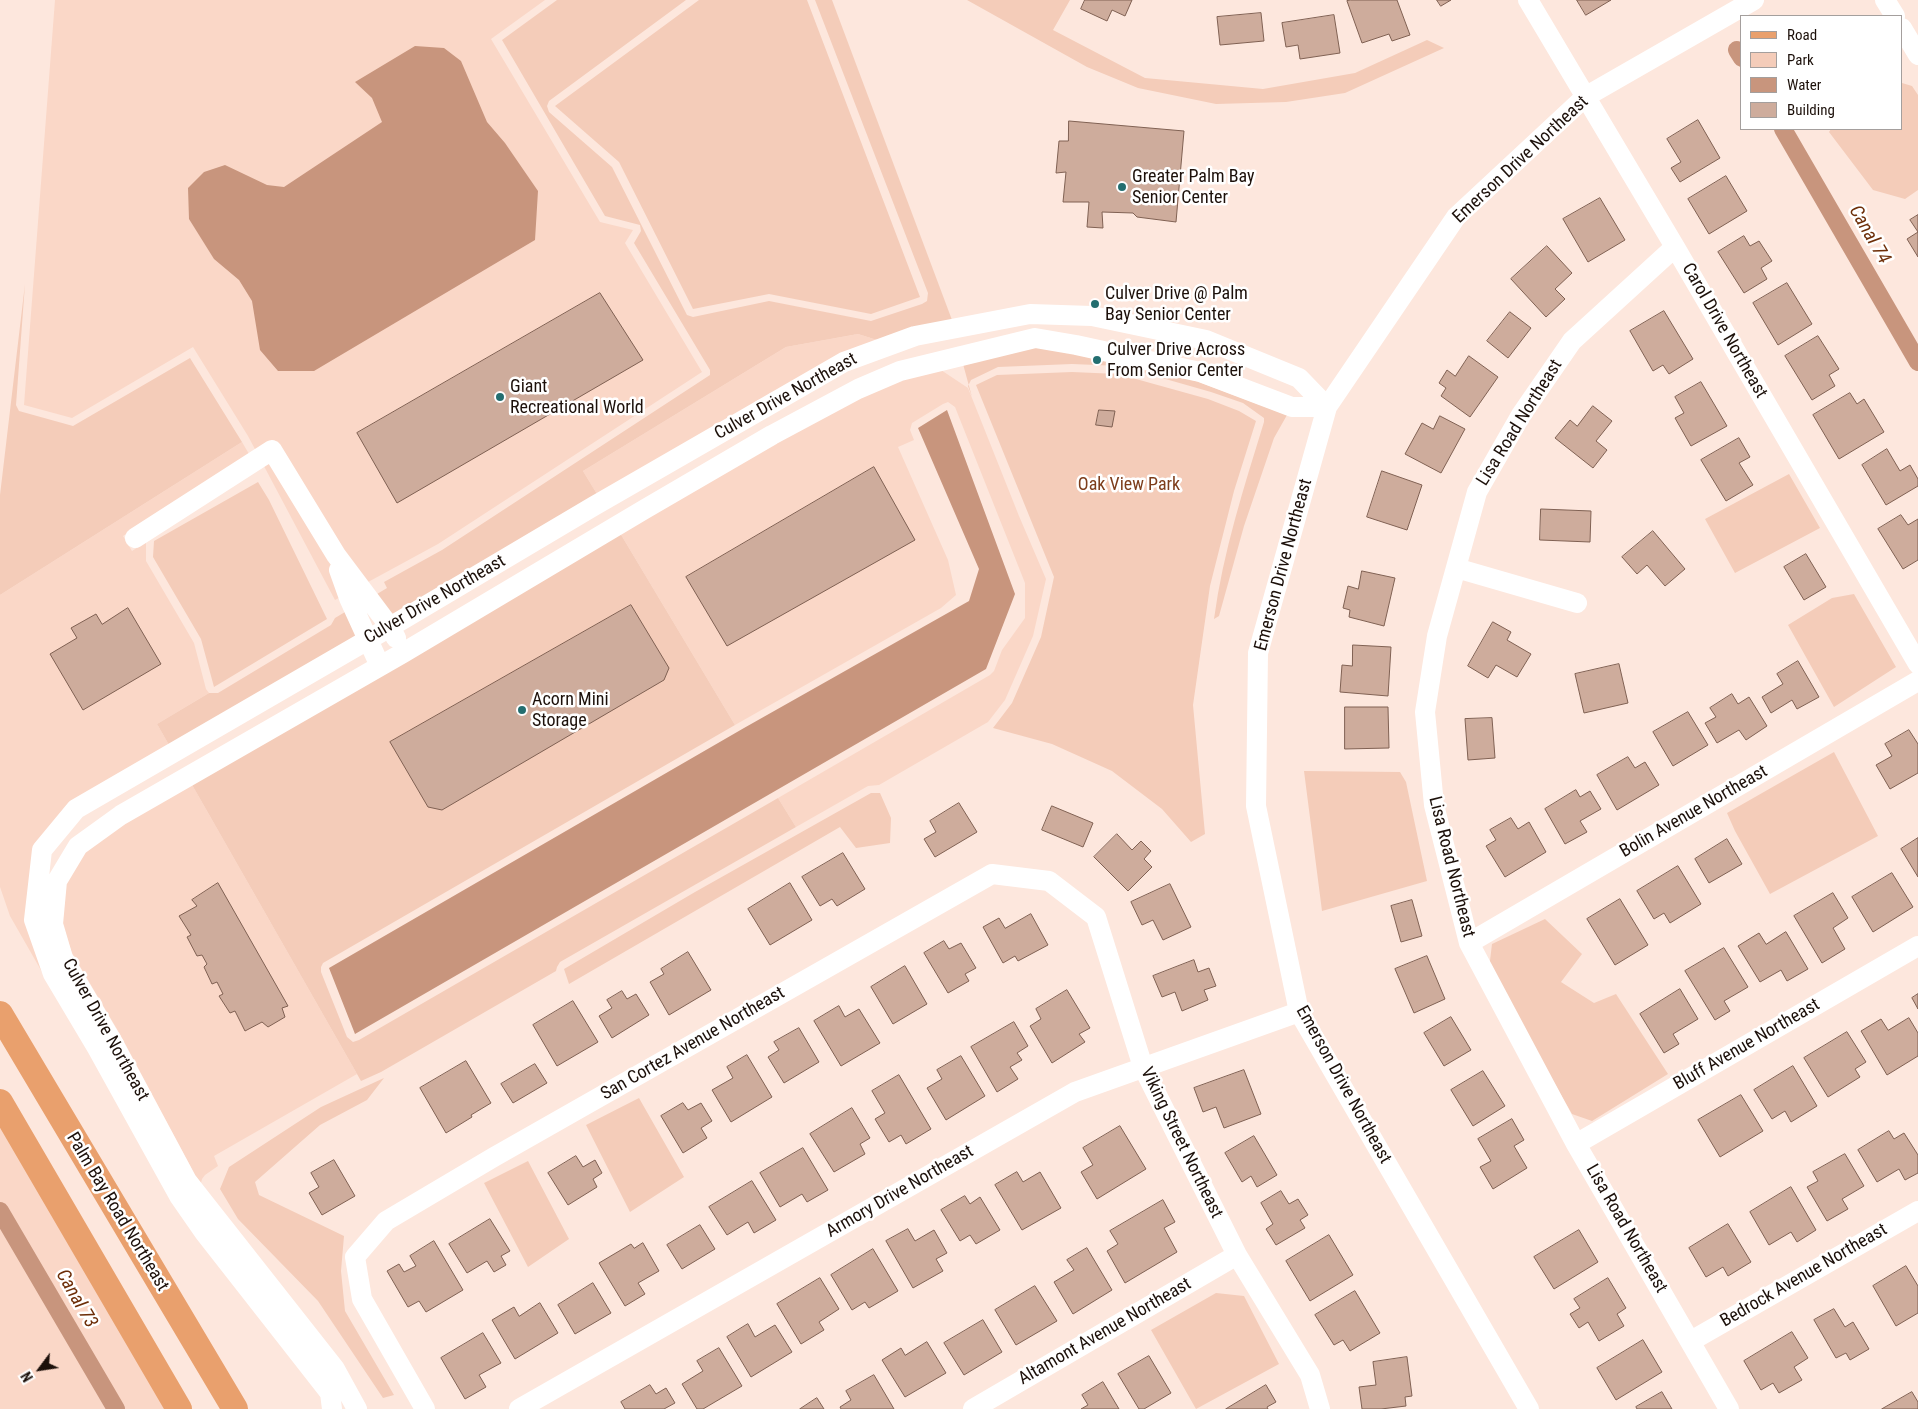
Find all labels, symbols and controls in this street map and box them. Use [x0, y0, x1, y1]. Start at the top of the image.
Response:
legend [1740, 15, 1903, 130]
text: Road [1787, 26, 1817, 44]
text: Park [1787, 51, 1814, 69]
text: Water [1787, 76, 1821, 94]
street label: Emerson Drive Northeast [1449, 92, 1593, 228]
text: Building [1787, 101, 1835, 119]
place label: Greater Palm Bay Senior Center [1132, 166, 1255, 208]
marker: Greater Palm Bay Senior Center [1116, 181, 1128, 193]
water label: Canal 74 [1843, 202, 1895, 268]
street label: Carol Drive Northeast [1677, 260, 1771, 402]
place label: Culver Drive @ Palm Bay Senior Center [1105, 283, 1248, 326]
marker: Culver Drive @ Palm Bay Senior Center [1089, 298, 1101, 310]
place label: Culver Drive Across From Senior Center [1107, 339, 1245, 382]
street label: Culver Drive Northeast [711, 349, 861, 445]
marker: Culver Drive Across From Senior Center [1091, 354, 1103, 366]
street label: Lisa Road Northeast [1473, 356, 1567, 490]
place label: Giant Recreational World [510, 376, 644, 418]
marker: Giant Recreational World [494, 391, 506, 403]
park label: Oak View Park [1078, 474, 1180, 496]
street label: Emerson Drive Northeast [1251, 477, 1317, 653]
street label: Culver Drive Northeast [361, 551, 509, 649]
place label: Acorn Mini Storage [532, 689, 609, 732]
marker: Acorn Mini Storage [516, 704, 528, 716]
street label: Bolin Avenue Northeast [1616, 761, 1772, 863]
street label: Lisa Road Northeast [1423, 794, 1479, 940]
street label: Culver Drive Northeast [57, 955, 153, 1105]
street label: San Cortez Avenue Northeast [597, 983, 789, 1105]
street label: Bluff Avenue Northeast [1670, 994, 1824, 1096]
street label: Emerson Drive Northeast [1291, 1002, 1395, 1168]
street label: Viking Street Northeast [1135, 1064, 1227, 1222]
street label: Palm Bay Road Northeast [61, 1129, 173, 1295]
street label: Armory Drive Northeast [823, 1141, 977, 1243]
street label: Lisa Road Northeast [1580, 1161, 1672, 1297]
street label: Bedrock Avenue Northeast [1717, 1219, 1891, 1333]
water label: Canal 73 [50, 1266, 102, 1332]
street label: Altamont Avenue Northeast [1015, 1274, 1195, 1390]
north arrow [15, 1344, 65, 1394]
text: N [18, 1369, 36, 1385]

